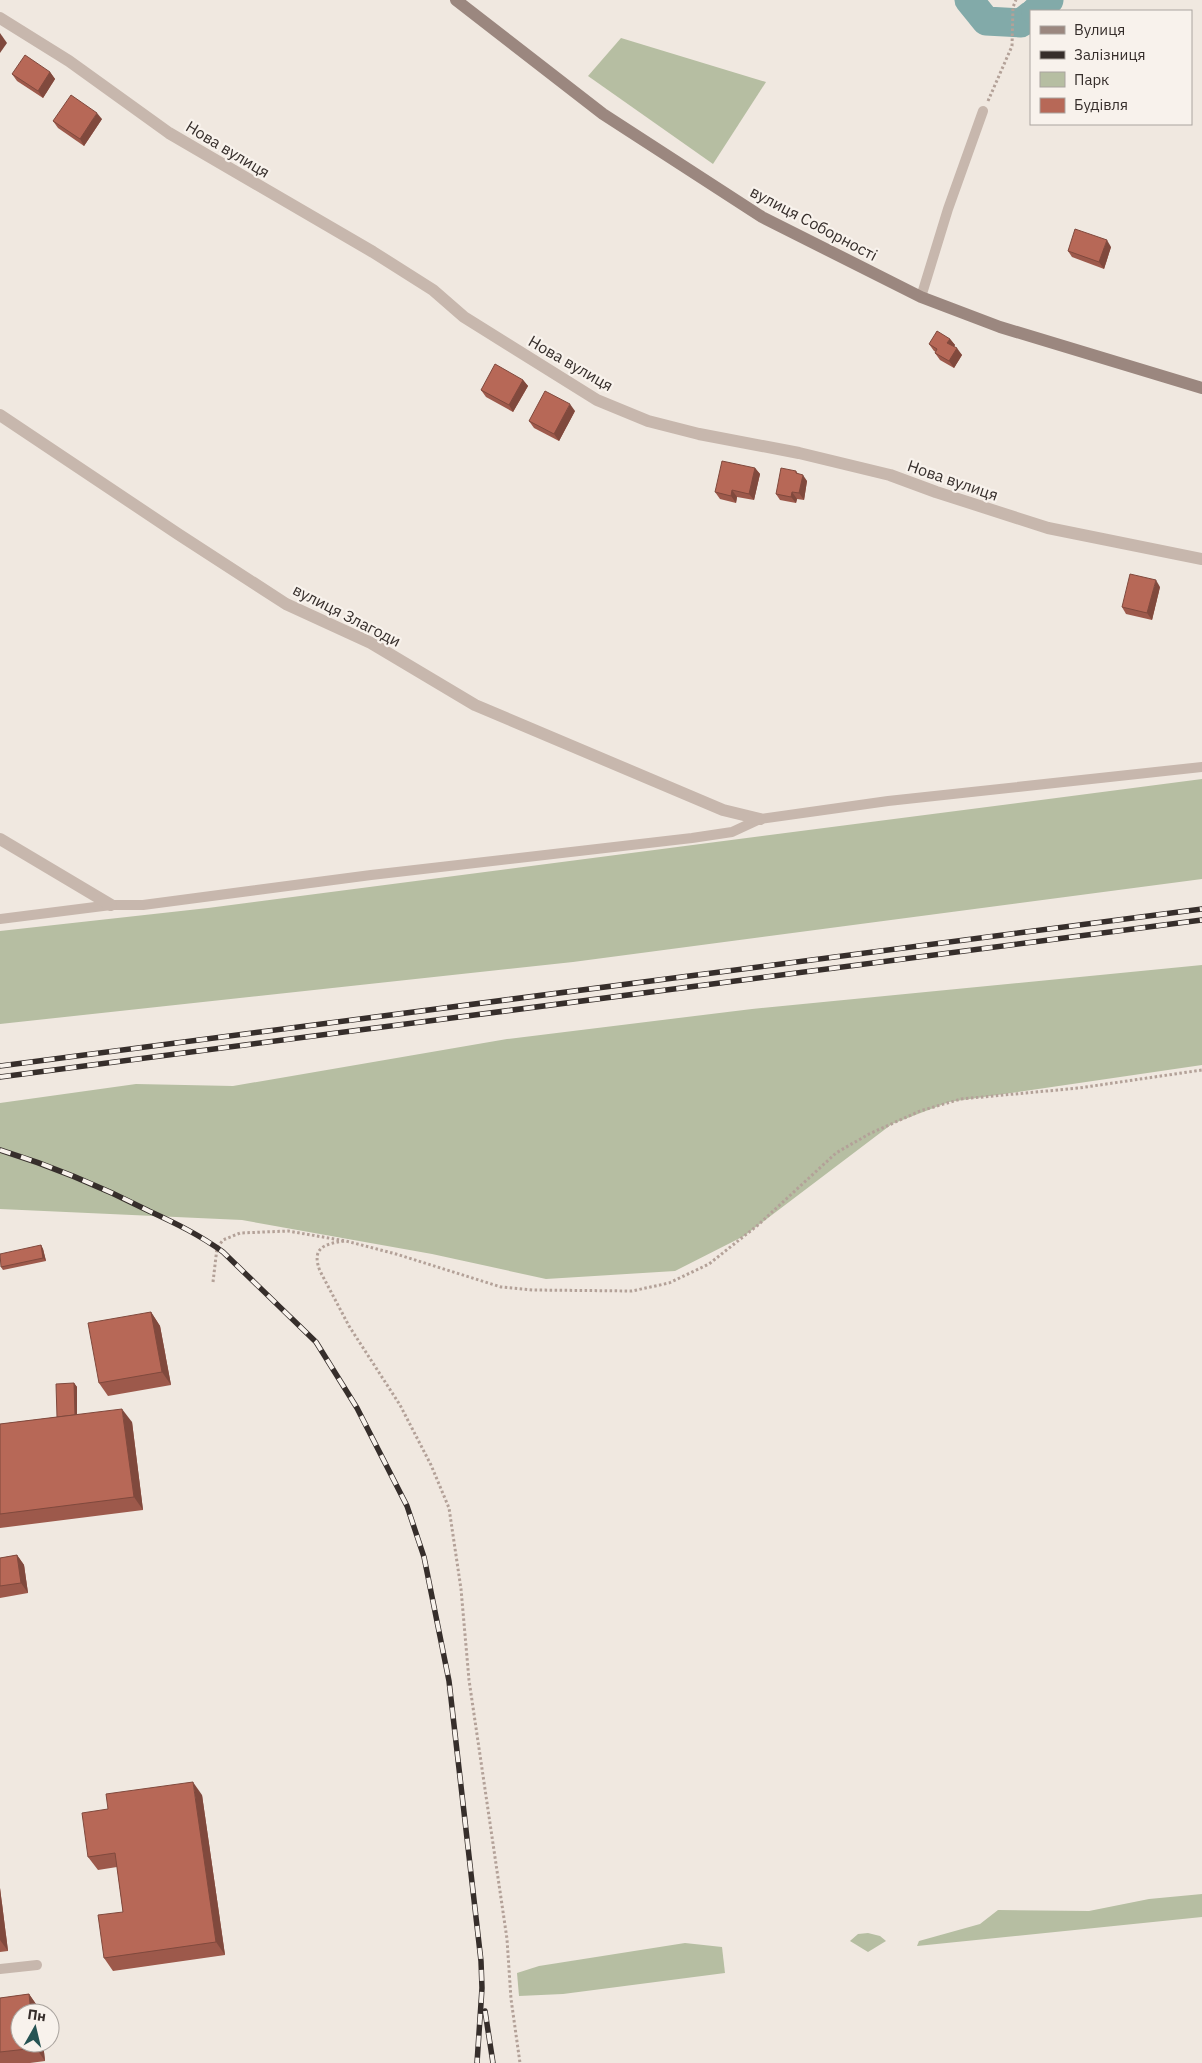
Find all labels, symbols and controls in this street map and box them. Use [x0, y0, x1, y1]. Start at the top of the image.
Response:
legend [1030, 10, 1192, 125]
text: Вулиця [1074, 20, 1125, 39]
text: Залізниця [1074, 45, 1145, 64]
text: Парк [1074, 70, 1109, 89]
text: Будівля [1074, 95, 1128, 114]
street label: Нова вулиця [182, 116, 274, 182]
street label: вулиця Соборності [747, 181, 881, 265]
street label: Нова вулиця [525, 331, 617, 395]
street label: Нова вулиця [905, 455, 1001, 505]
street label: вулиця Злагоди [290, 579, 404, 651]
north arrow [10, 2003, 60, 2053]
text: Пн [26, 2005, 47, 2025]

